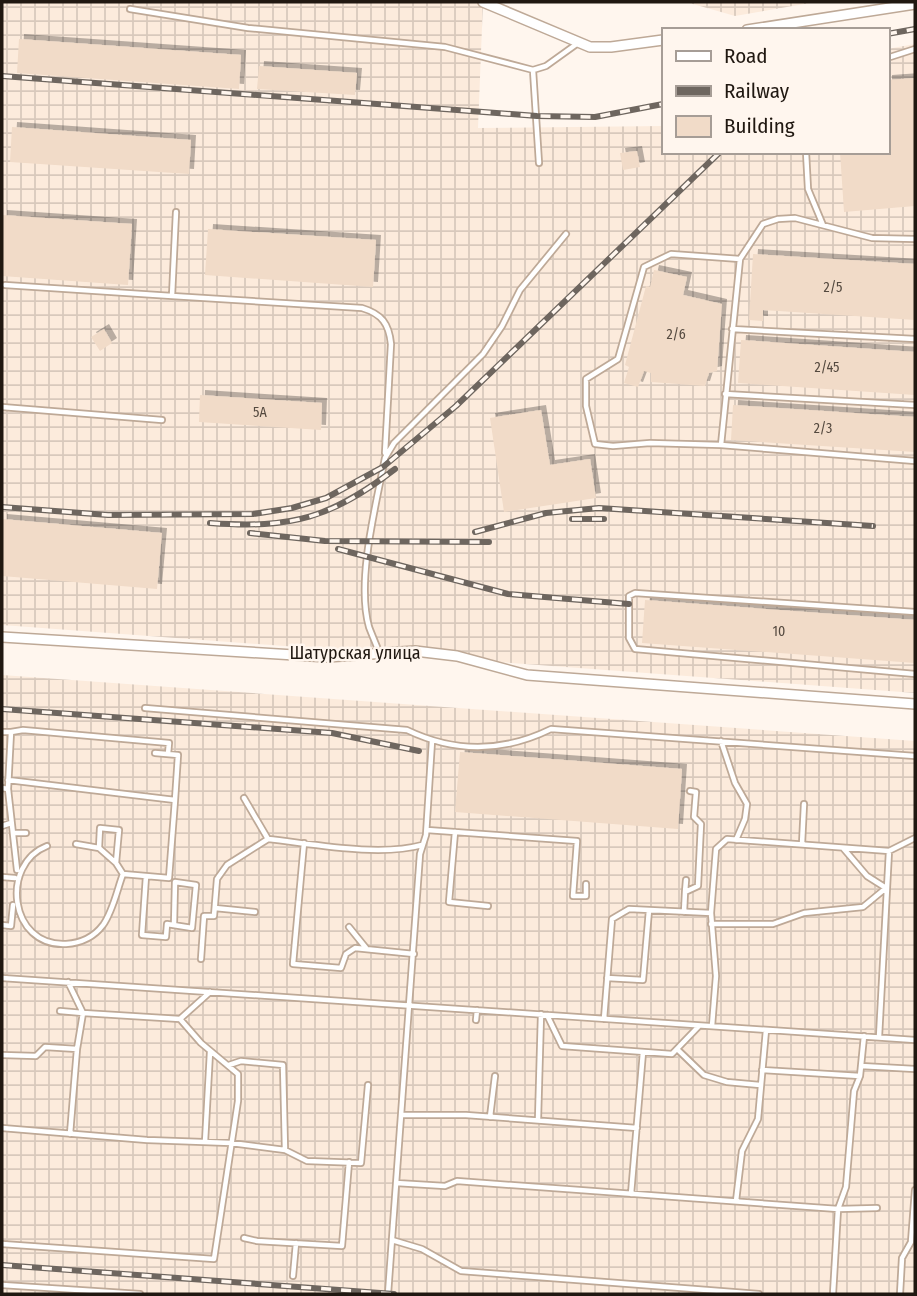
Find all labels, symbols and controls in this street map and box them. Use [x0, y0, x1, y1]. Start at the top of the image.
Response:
legend [662, 28, 889, 154]
text: Road [724, 43, 768, 69]
text: Railway [724, 78, 790, 104]
text: Building [724, 113, 795, 139]
house number: 2/5 [824, 279, 842, 296]
house number: 2/6 [666, 326, 686, 343]
house number: 2/45 [814, 359, 840, 376]
house number: 5А [253, 404, 268, 421]
house number: 2/3 [814, 420, 832, 437]
house number: 10 [773, 623, 785, 640]
street label: Шатурская улица [289, 642, 421, 664]

